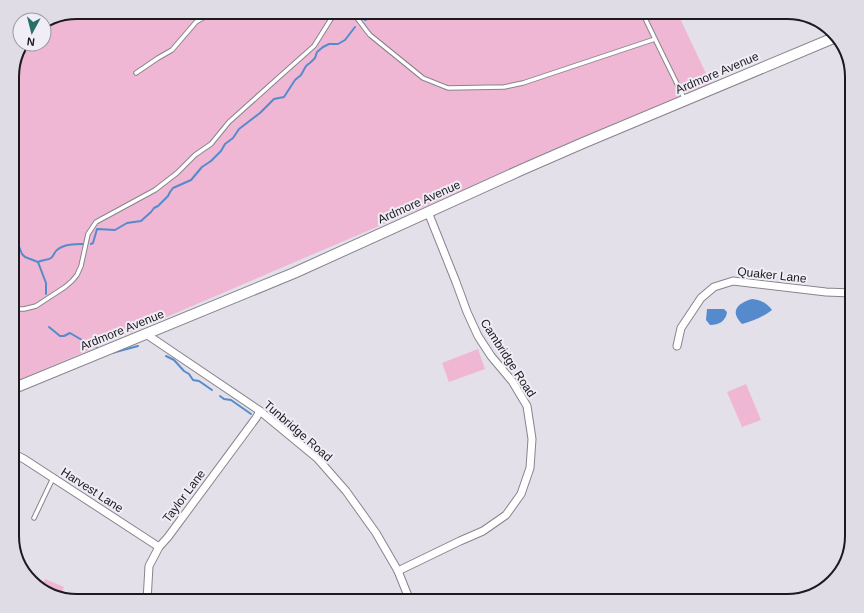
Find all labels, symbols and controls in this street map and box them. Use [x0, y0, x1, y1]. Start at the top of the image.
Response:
north arrow [12, 12, 52, 52]
text: N [26, 35, 35, 48]
street label: Ardmore Avenue [673, 49, 761, 97]
street label: Ardmore Avenue [375, 177, 463, 227]
street label: Quaker Lane [737, 264, 808, 286]
street label: Ardmore Avenue [78, 307, 166, 353]
street label: Cambridge Road [477, 316, 539, 400]
street label: Tunbridge Road [261, 398, 335, 464]
street label: Harvest Lane [58, 465, 126, 515]
street label: Taylor Lane [160, 467, 208, 525]

